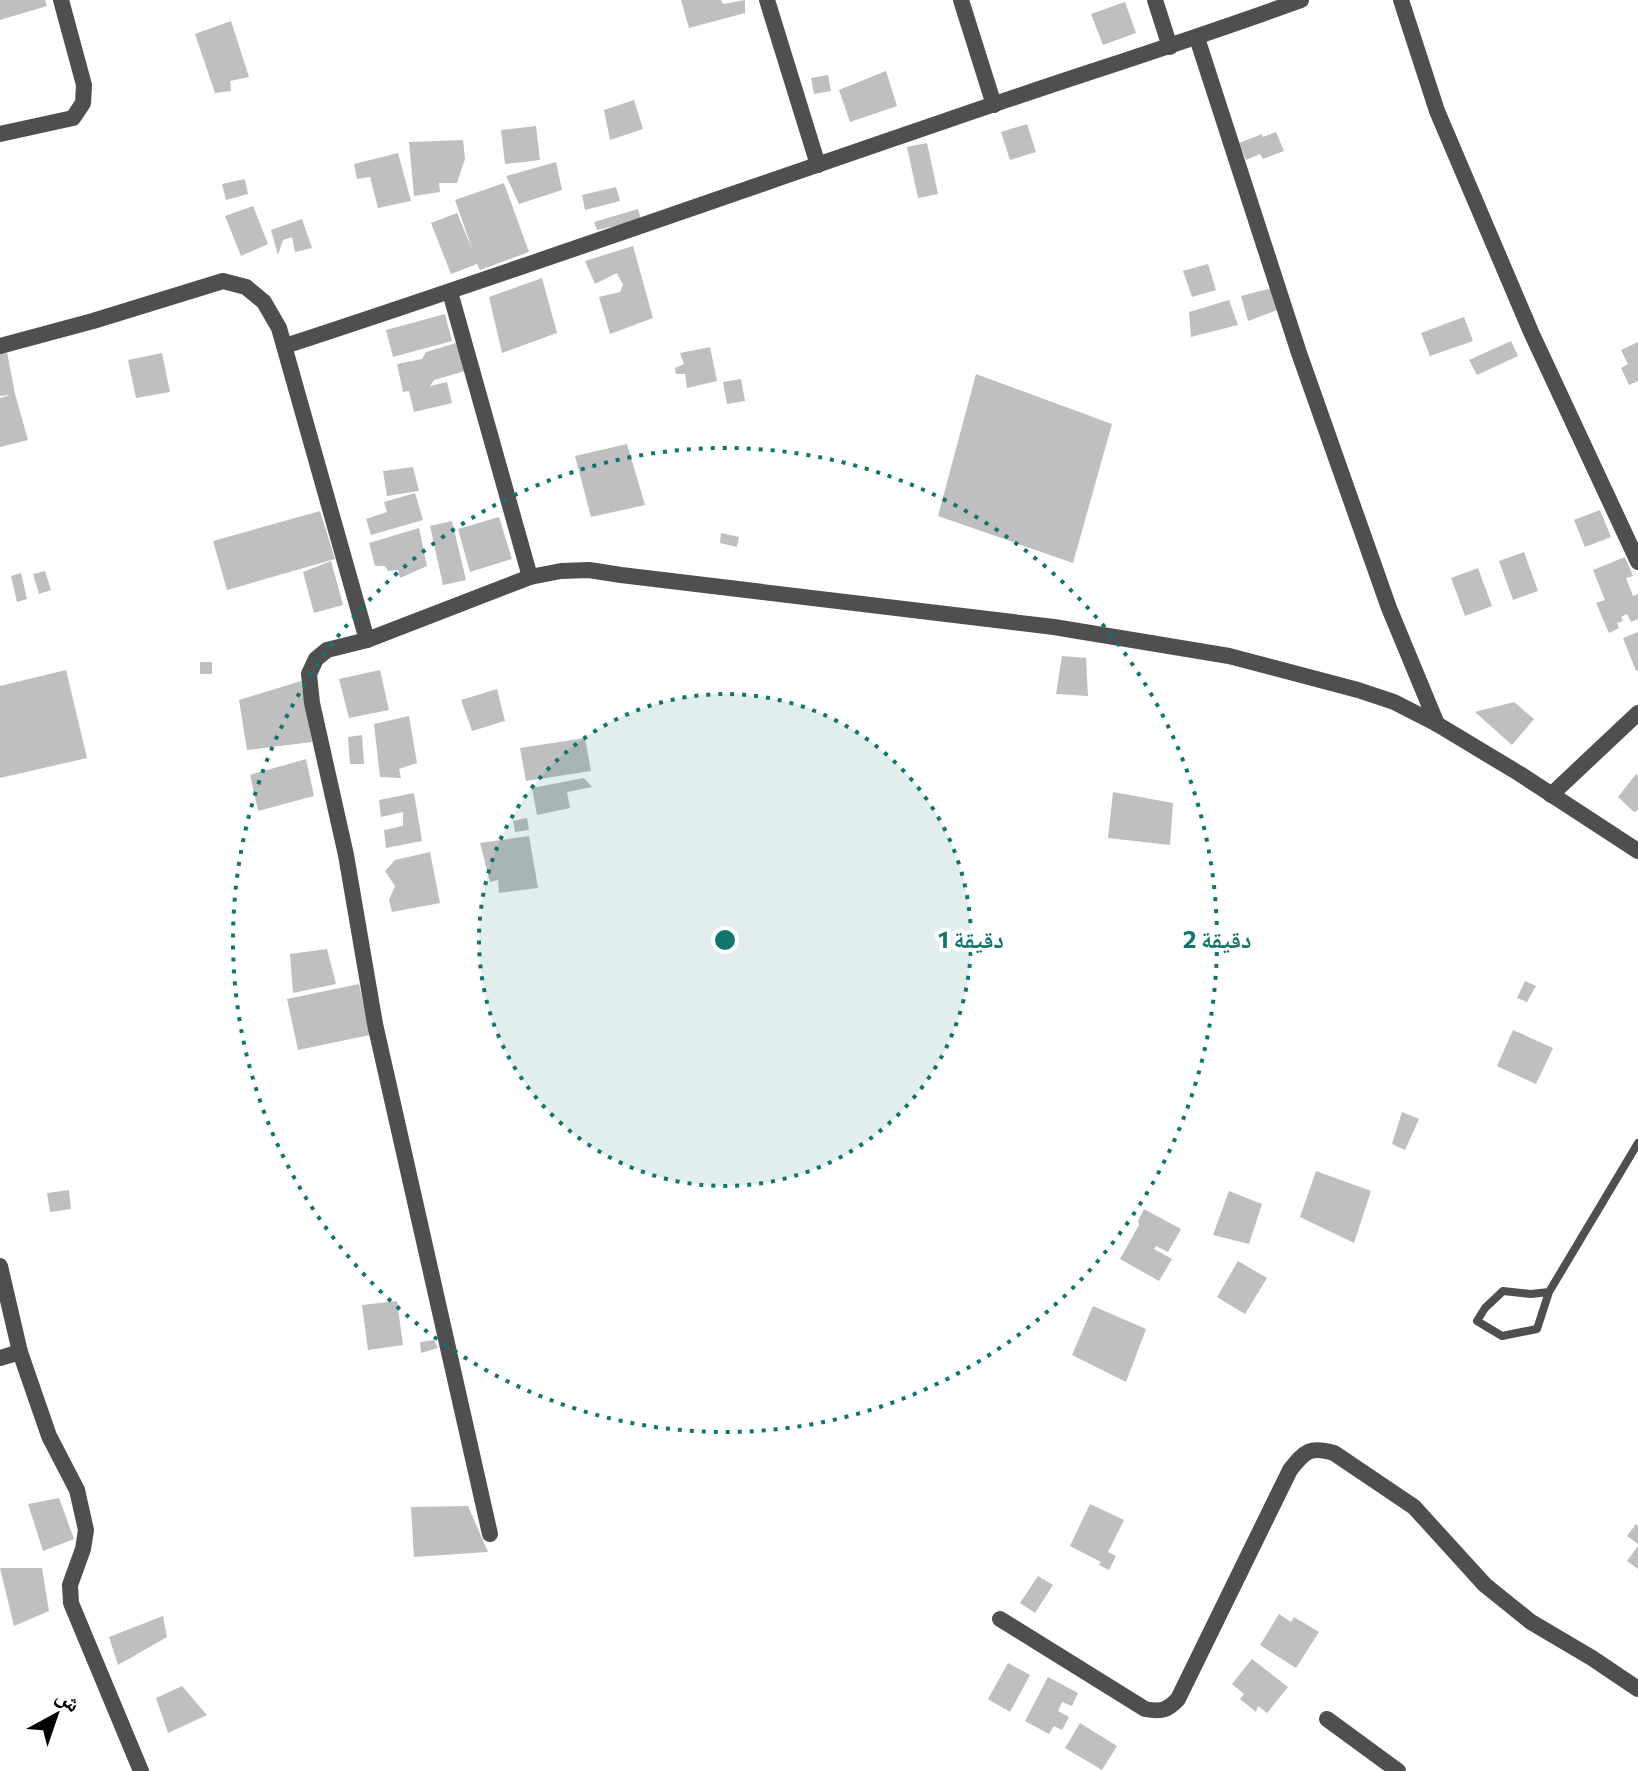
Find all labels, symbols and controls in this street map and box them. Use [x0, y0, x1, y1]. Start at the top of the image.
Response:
text: 1 دقيقة [938, 924, 1004, 954]
text: 2 دقيقة [1183, 924, 1251, 954]
centre of rings [711, 926, 739, 954]
north arrow [16, 1675, 96, 1755]
text: ش [51, 1681, 87, 1718]

